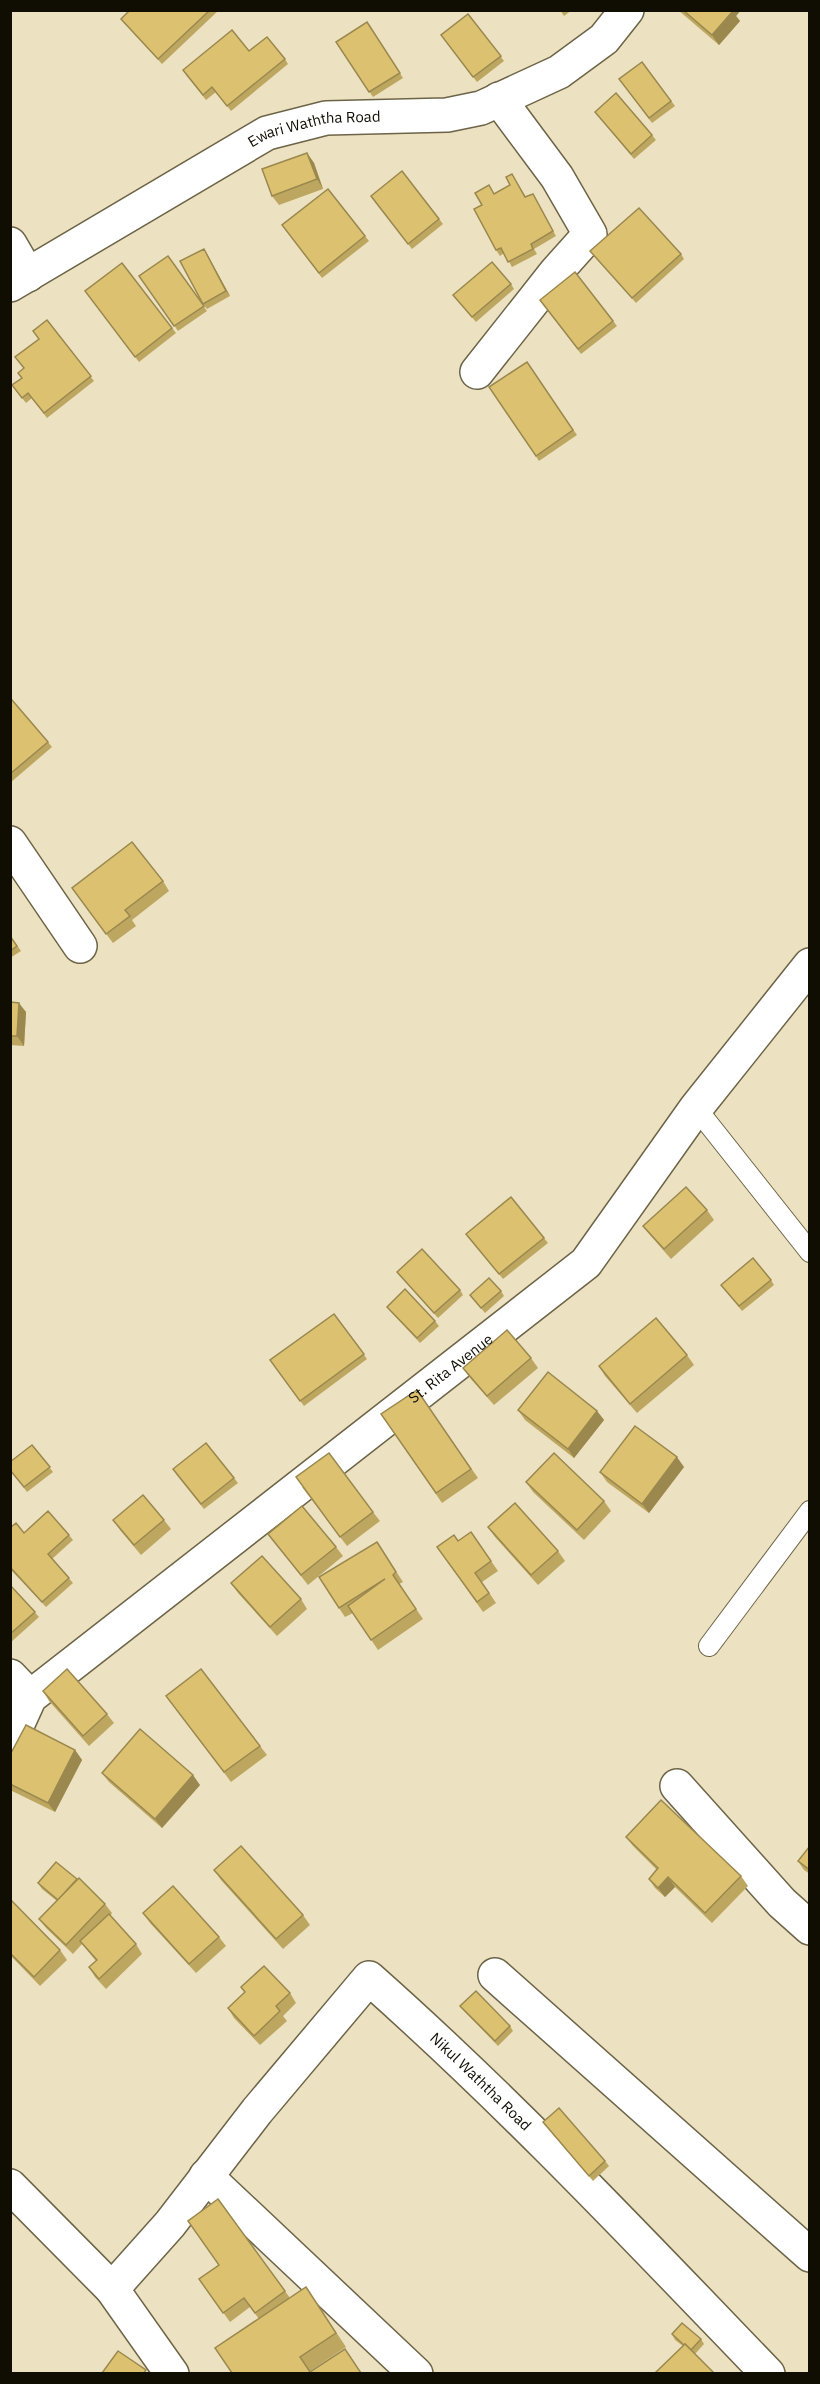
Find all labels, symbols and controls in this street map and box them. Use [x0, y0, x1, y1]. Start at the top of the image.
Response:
street label: Ewari Waththa Road [244, 107, 381, 151]
street label: St. Rita Avenue [404, 1329, 496, 1407]
street label: Nikul Waththa Road [426, 2028, 535, 2134]

